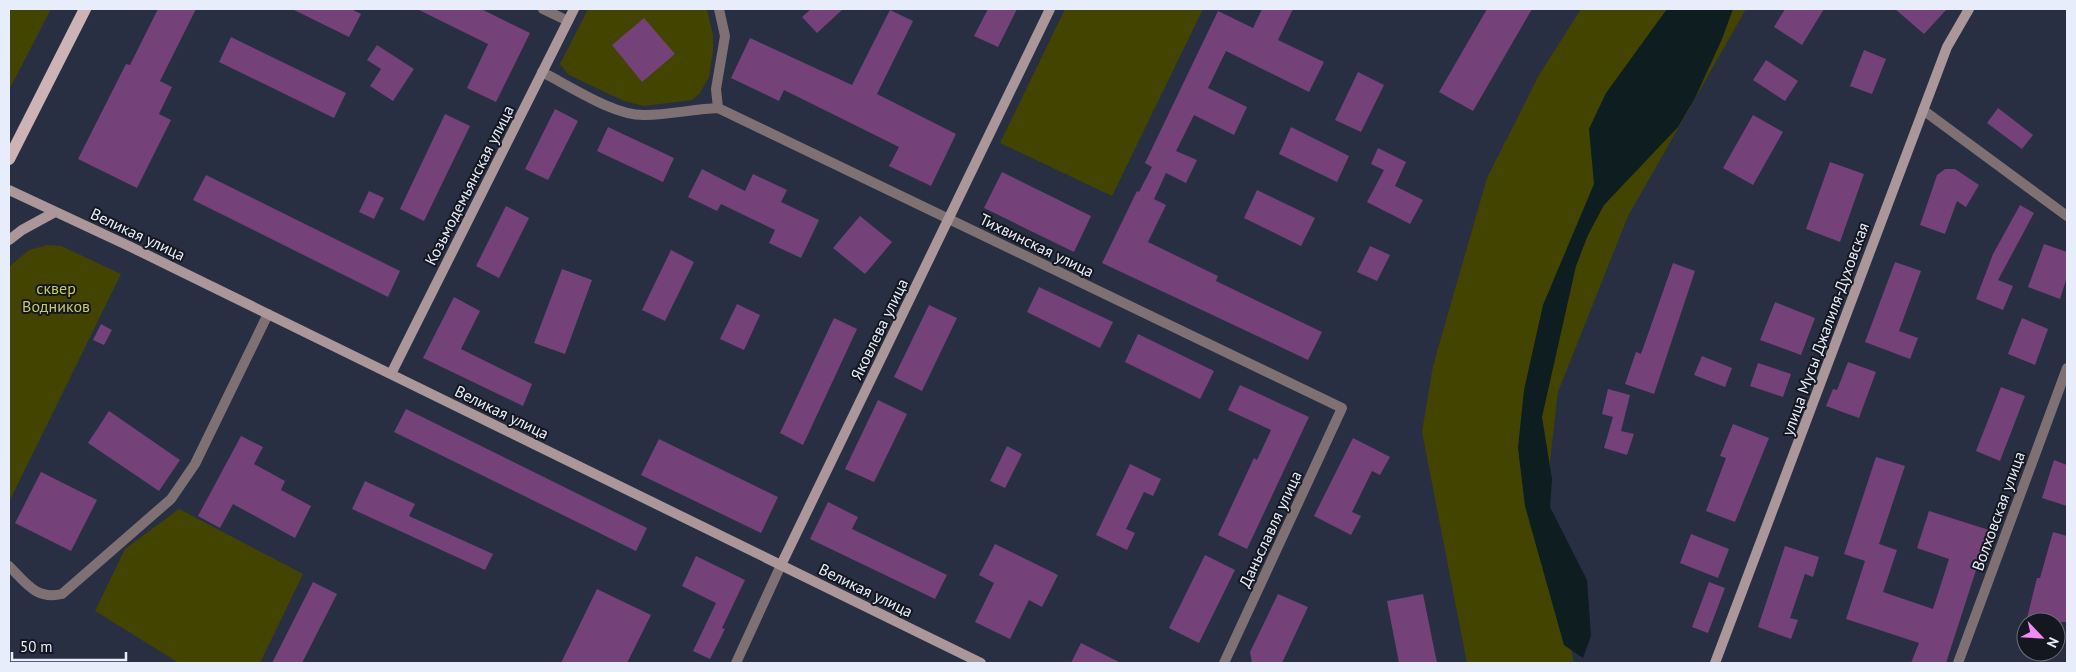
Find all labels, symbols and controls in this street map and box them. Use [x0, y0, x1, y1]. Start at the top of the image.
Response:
street label: Козьмодемьянская улица [420, 102, 518, 268]
street label: Великая улица [88, 203, 188, 265]
street label: Тихвинская улица [977, 209, 1097, 281]
street label: улица Мусы Джалиля-Духовская [1777, 220, 1873, 438]
street label: Яковлева улица [846, 275, 912, 383]
park label: сквер Водников [22, 278, 90, 316]
street label: Великая улица [452, 381, 552, 443]
street label: Волховская улица [1967, 449, 2029, 573]
street label: Даньславля улица [1234, 468, 1306, 590]
street label: Великая улица [816, 559, 916, 621]
north arrow [2016, 612, 2066, 662]
scale bar [12, 630, 126, 662]
text: N [2043, 635, 2063, 650]
text: 50 m [20, 637, 53, 656]

